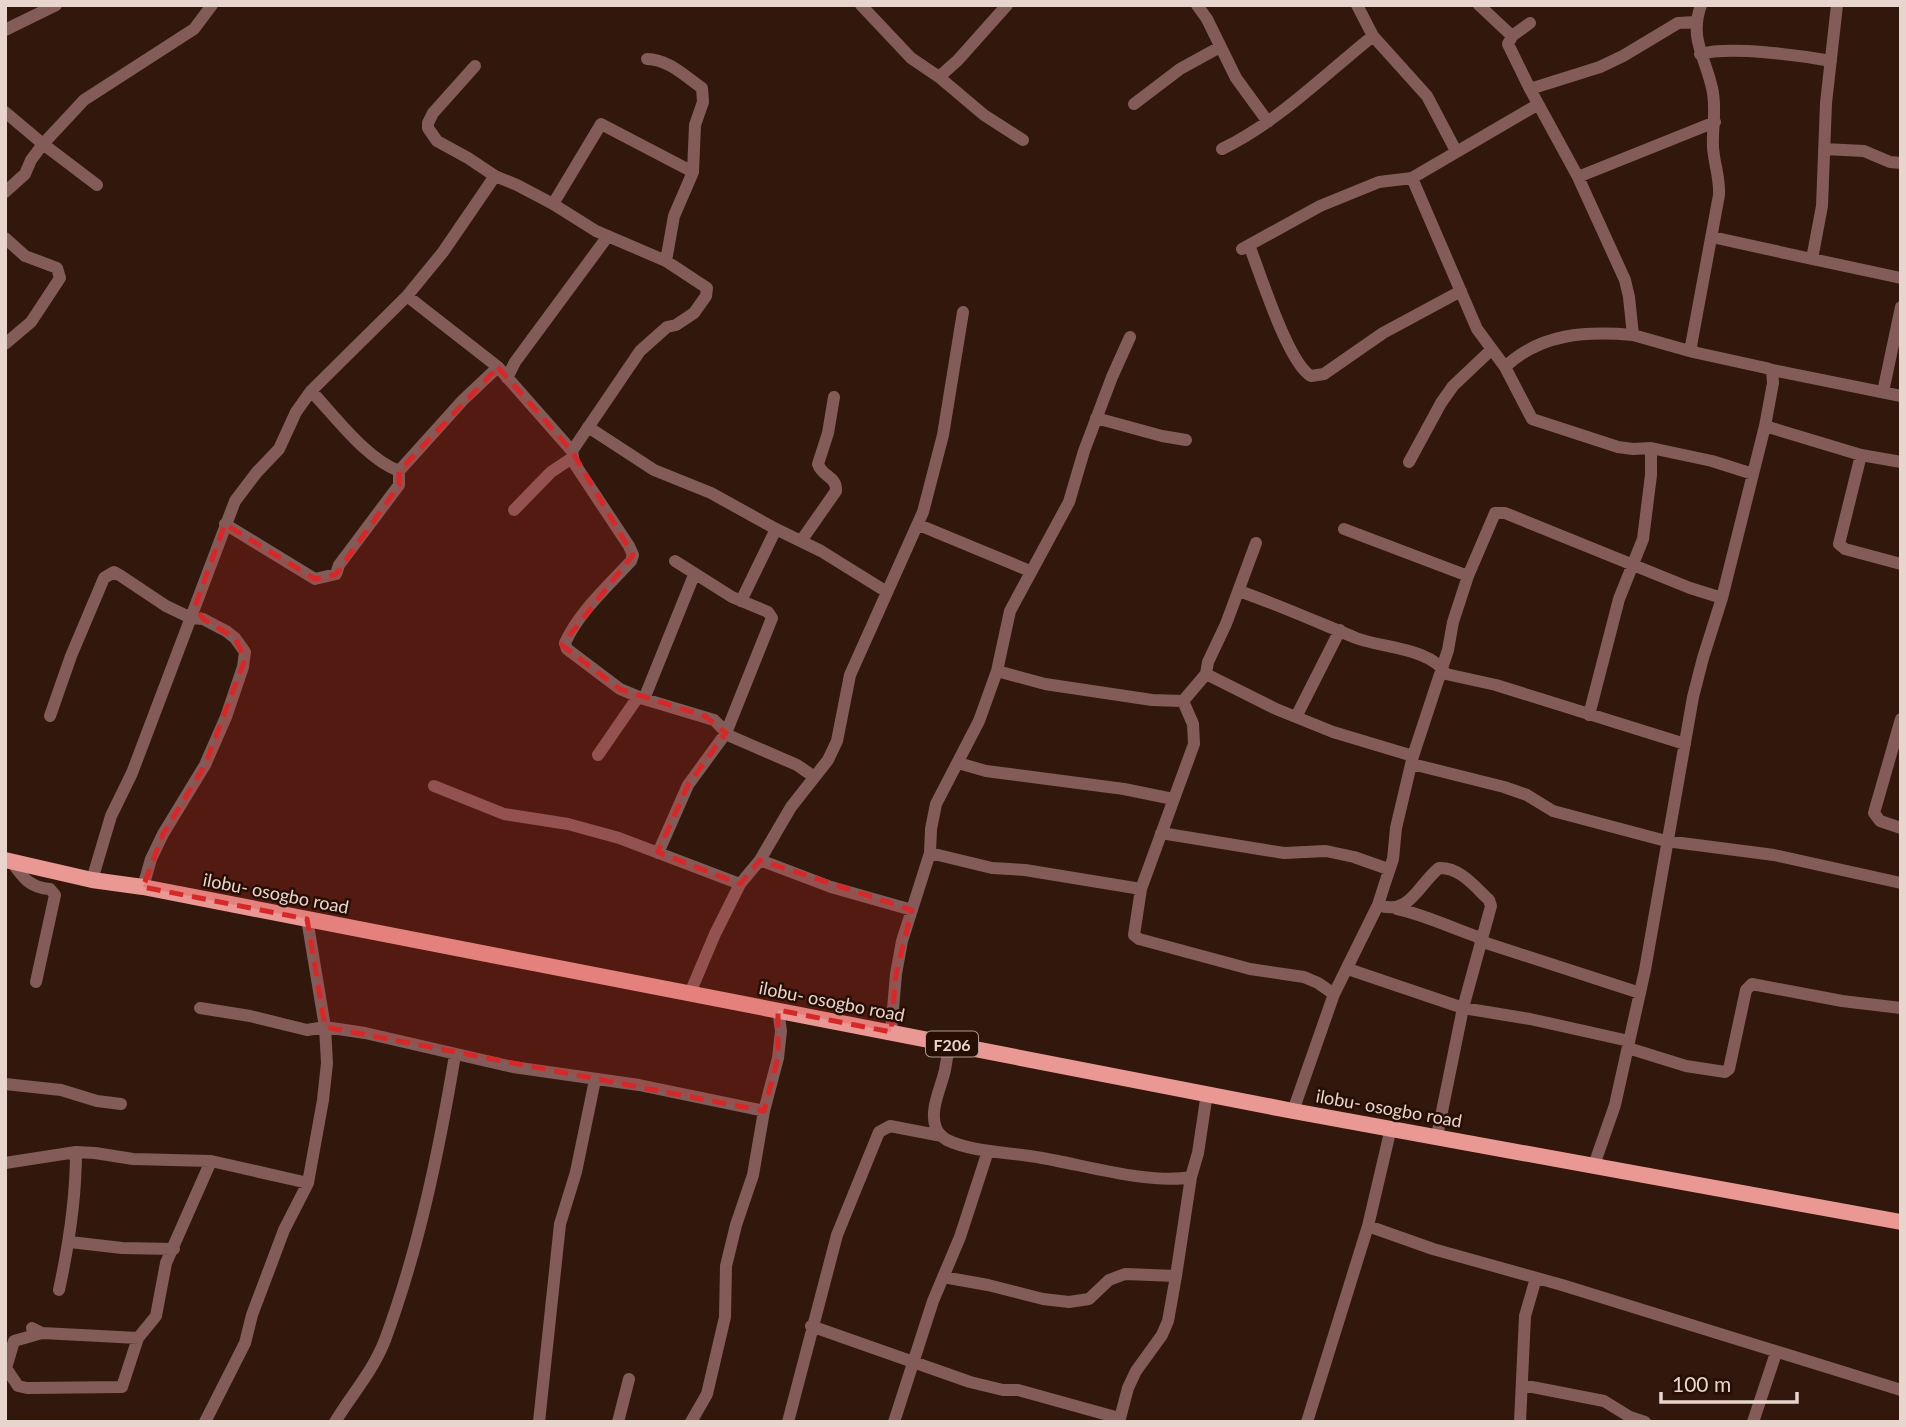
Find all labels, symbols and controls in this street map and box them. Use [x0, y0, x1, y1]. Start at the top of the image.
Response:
street label: ilobu- osogbo road [201, 868, 351, 918]
street label: ilobu- osogbo road [757, 976, 907, 1026]
road number: F206 [926, 1032, 978, 1056]
street label: ilobu- osogbo road [1314, 1084, 1464, 1132]
scale bar [1661, 1360, 1798, 1404]
text: 100 m [1672, 1371, 1731, 1396]

